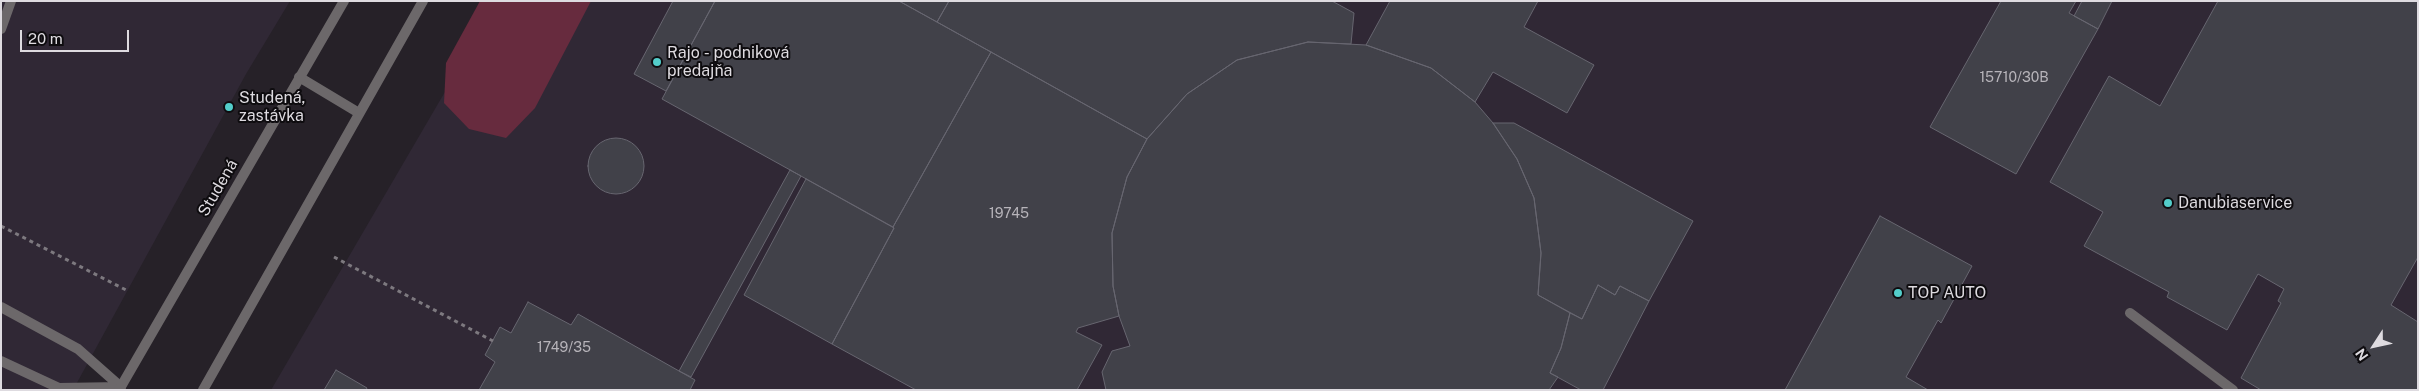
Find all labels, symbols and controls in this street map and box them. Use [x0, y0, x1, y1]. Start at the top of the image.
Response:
scale bar [22, 20, 131, 52]
text: 20 m [28, 30, 63, 47]
place label: Rajo - podniková predajňa [667, 43, 789, 81]
marker: Rajo - podniková predajňa [651, 56, 663, 68]
house number: 15710/30B [1979, 70, 2049, 86]
place label: Studená, zastávka [239, 88, 305, 126]
marker: Studená, zastávka [223, 101, 235, 113]
street label: Studená [194, 156, 242, 220]
place label: Danubiaservice [2178, 193, 2292, 213]
marker: Danubiaservice [2162, 197, 2174, 209]
house number: 19745 [989, 206, 1029, 222]
place label: TOP AUTO [1908, 283, 1986, 303]
marker: TOP AUTO [1892, 287, 1904, 299]
north arrow [2349, 321, 2399, 371]
house number: 1749/35 [537, 340, 591, 356]
text: N [2352, 346, 2371, 364]

